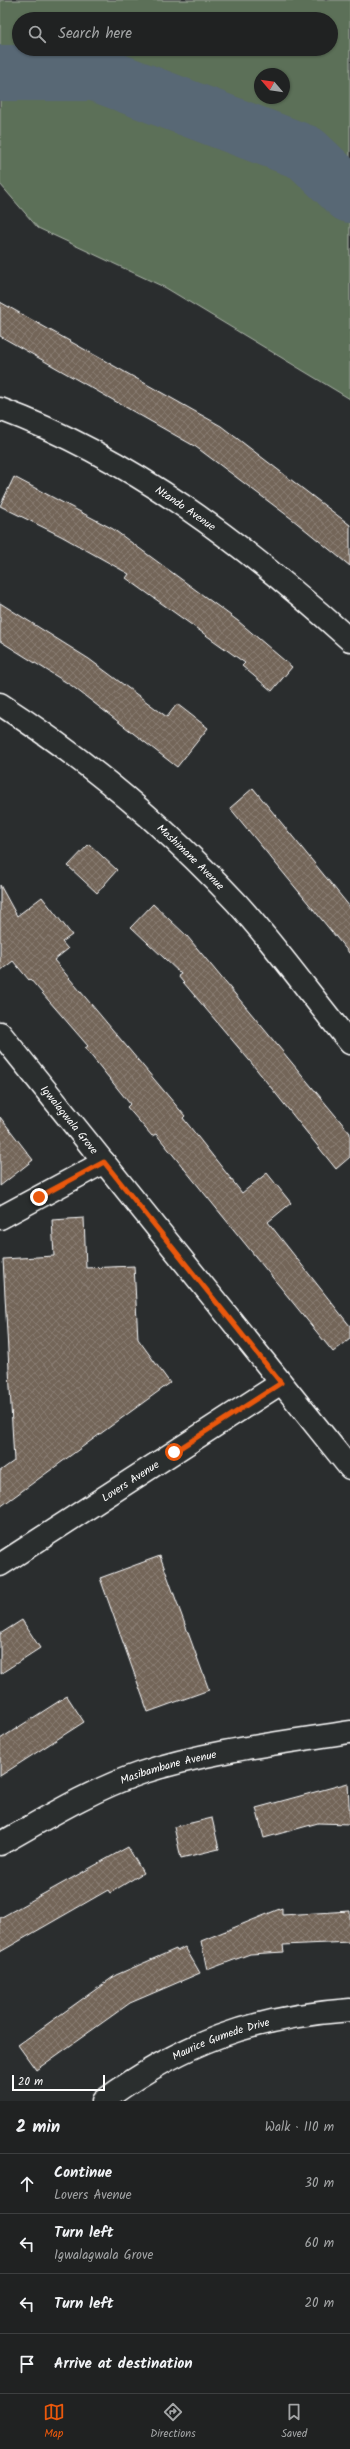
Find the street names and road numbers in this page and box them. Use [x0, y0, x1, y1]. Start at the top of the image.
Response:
street label: Ntando Avenue [151, 482, 219, 536]
street label: Mashimane Avenue [152, 820, 228, 895]
street label: Igwalagwala Grove [35, 1082, 102, 1159]
street label: Lovers Avenue [98, 1456, 163, 1507]
street label: Masibambane Avenue [118, 1746, 218, 1790]
street label: Maurice Gumede Drive [169, 2014, 272, 2066]

